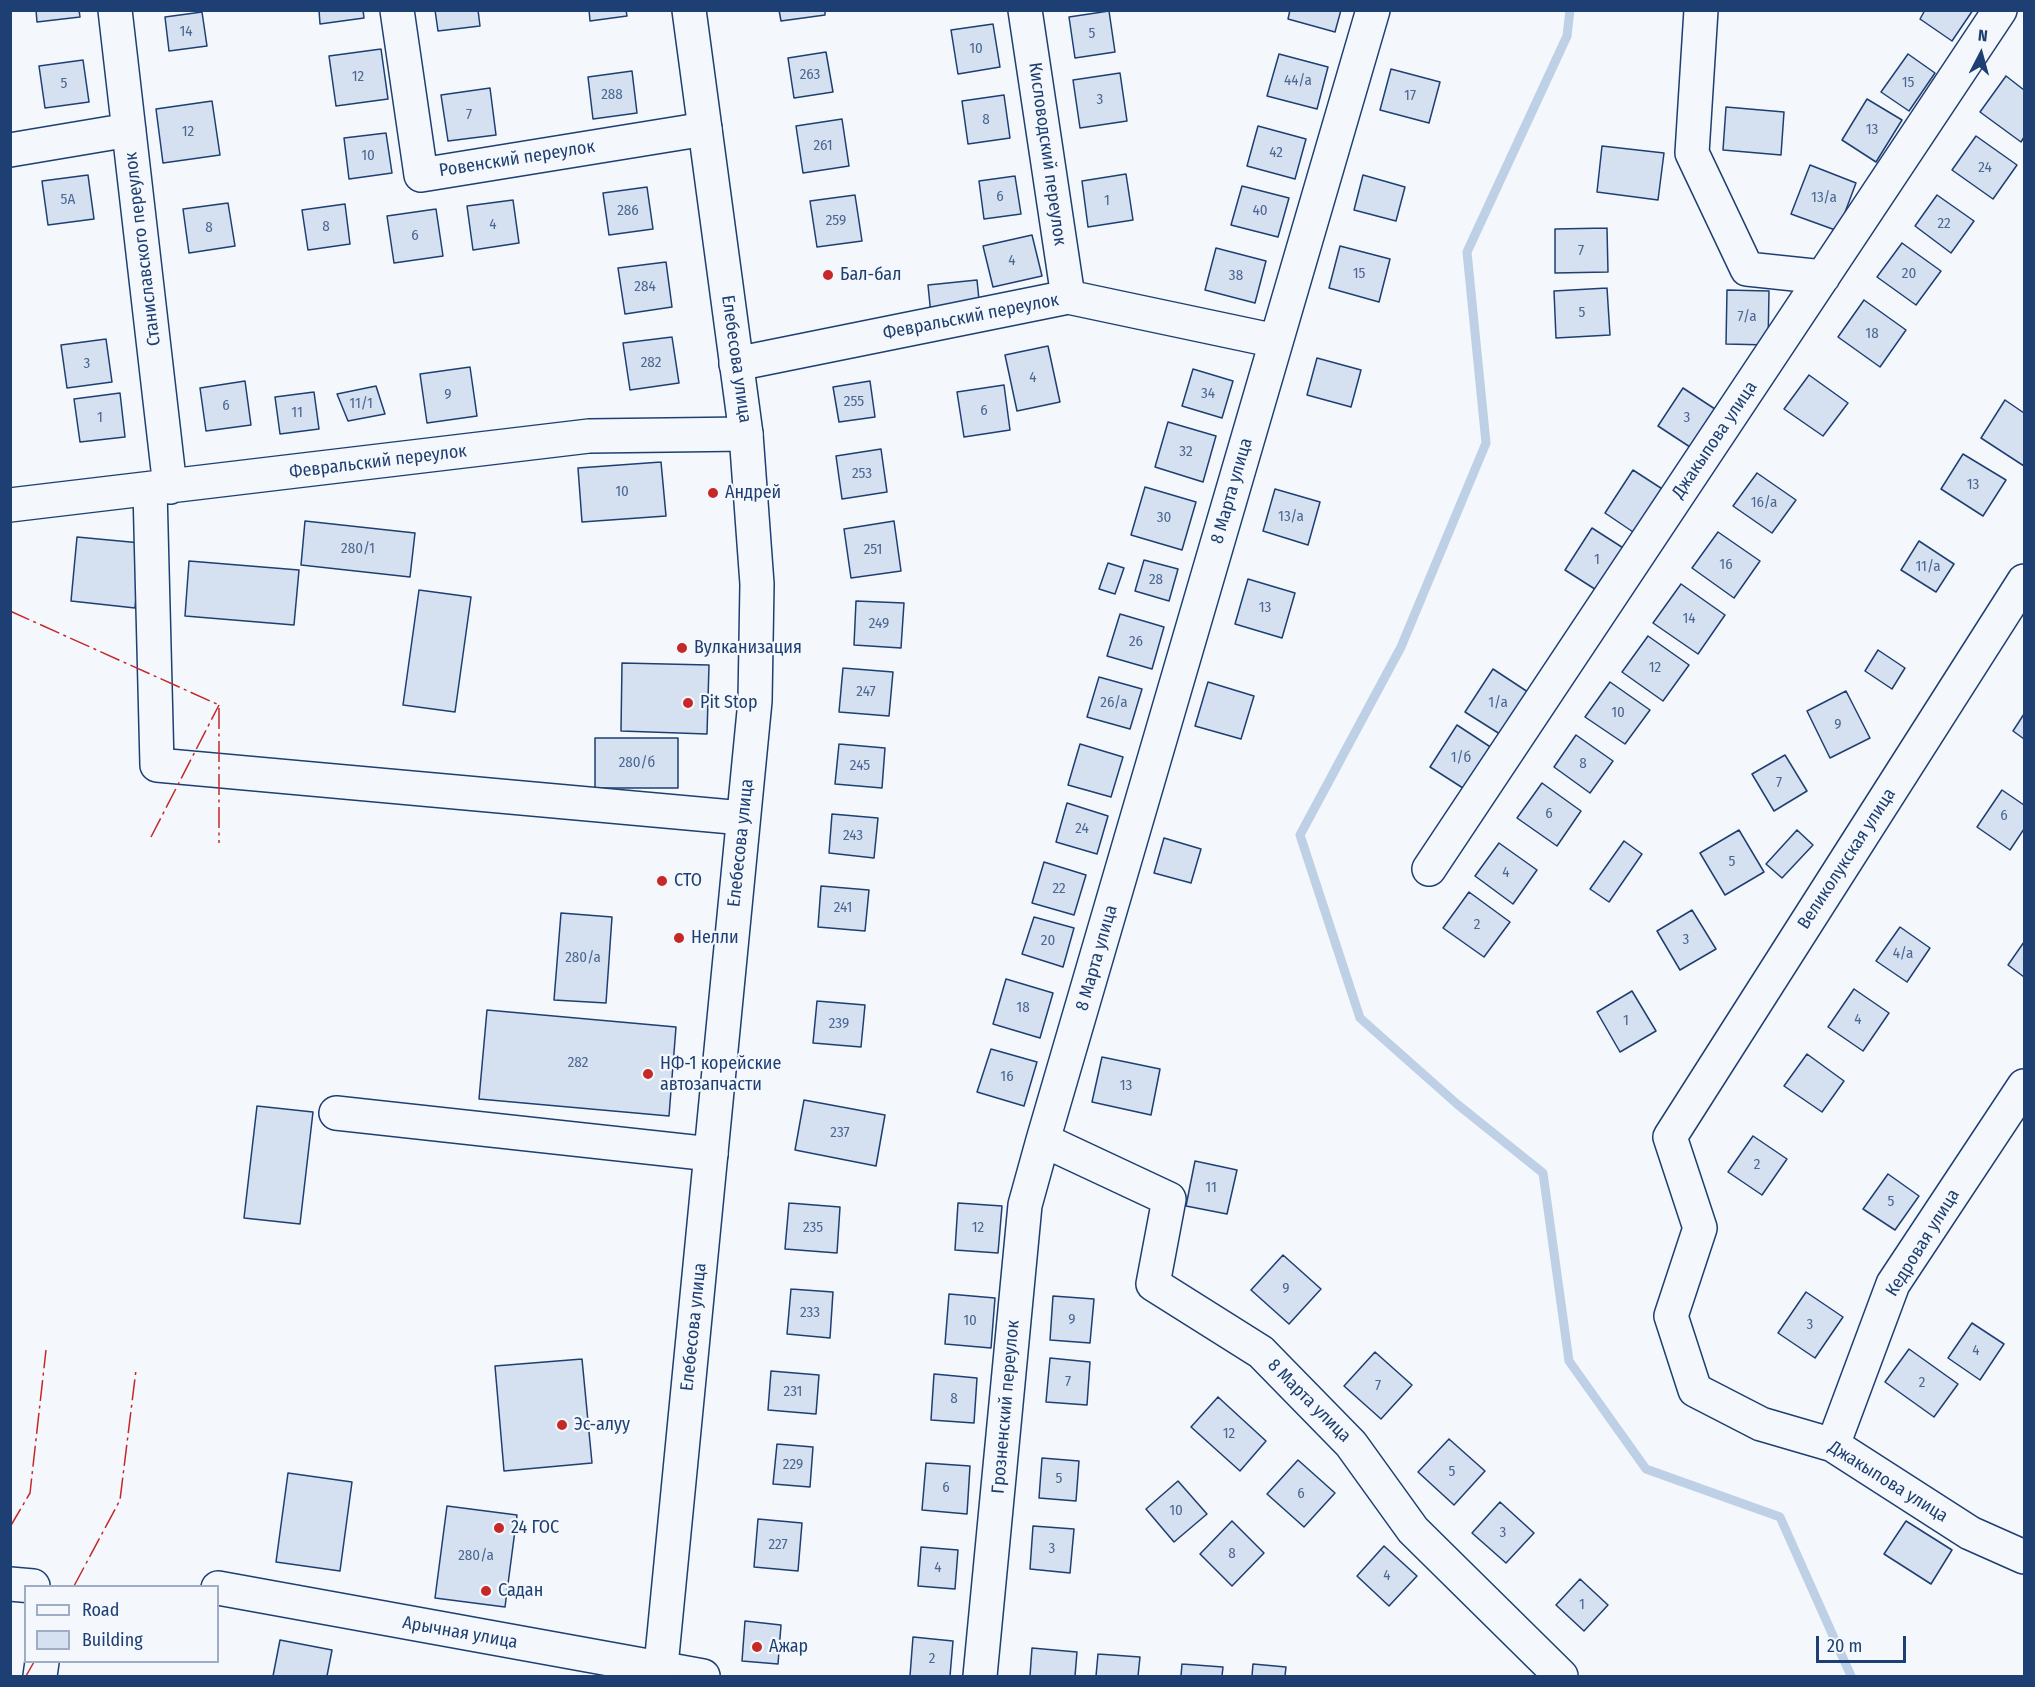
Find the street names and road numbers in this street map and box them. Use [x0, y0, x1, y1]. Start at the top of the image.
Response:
street label: Кисловодский переулок [1023, 61, 1071, 247]
street label: Ровенский переулок [438, 136, 596, 182]
street label: Станиславского переулок [120, 151, 166, 347]
street label: Февральский переулок [881, 289, 1061, 345]
street label: Елебесова улица [716, 294, 756, 424]
street label: Джакыпова улица [1668, 377, 1762, 503]
street label: 8 Марта улица [1207, 436, 1257, 546]
street label: Февральский переулок [288, 440, 468, 484]
street label: Елебесова улица [724, 778, 758, 908]
street label: Великолукская улица [1793, 785, 1901, 933]
street label: 8 Марта улица [1072, 903, 1122, 1013]
street label: Кедровая улица [1881, 1185, 1965, 1301]
street label: Елебесова улица [677, 1262, 711, 1392]
street label: Грозненский переулок [988, 1319, 1024, 1495]
street label: 8 Марта улица [1263, 1355, 1355, 1447]
street label: Джакыпова улица [1824, 1437, 1952, 1527]
street label: Арычная улица [401, 1612, 519, 1654]

